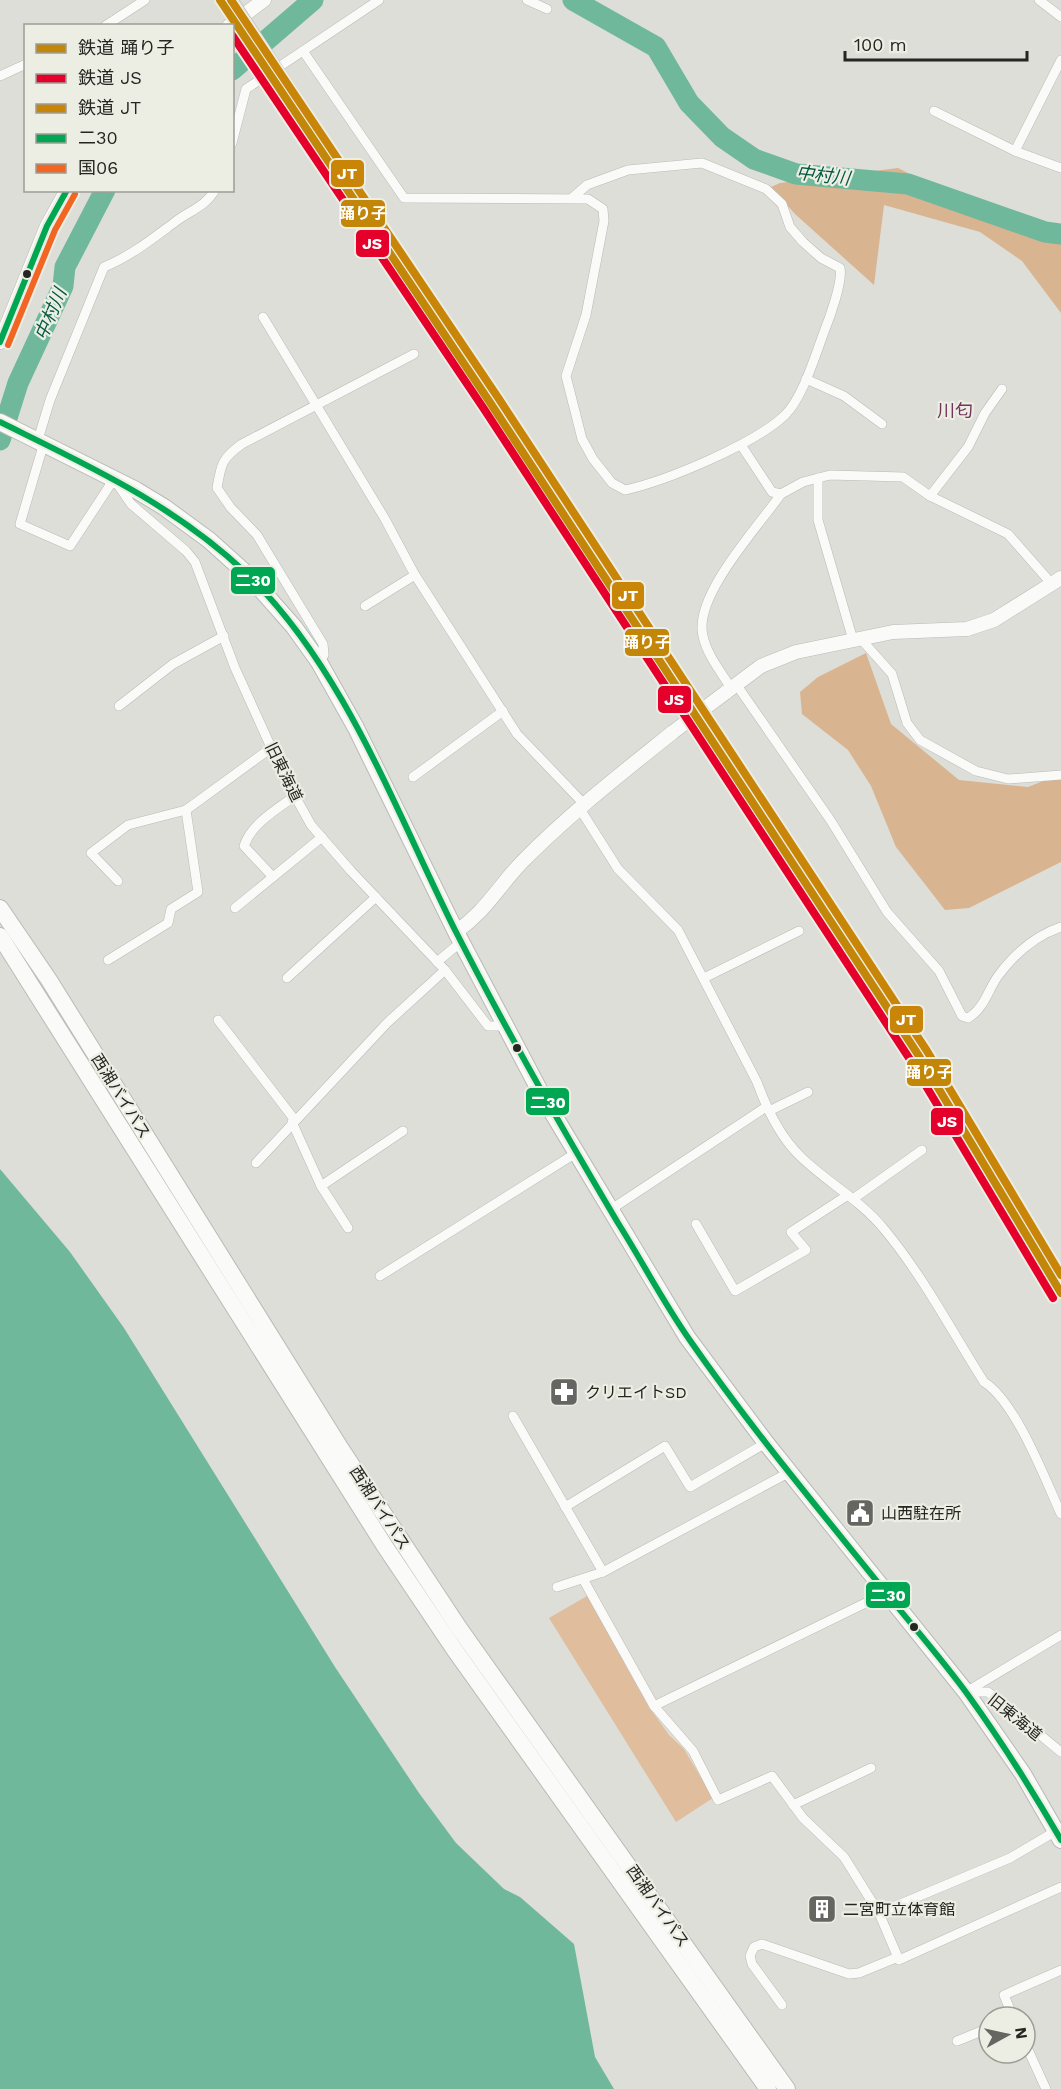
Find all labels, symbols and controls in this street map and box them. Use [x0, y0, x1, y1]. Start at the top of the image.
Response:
legend [24, 24, 234, 192]
scale bar [845, 24, 1026, 62]
text: 100 m [854, 34, 907, 55]
text: 鉄道 踊り子 [78, 37, 174, 58]
text: 鉄道 JS [78, 67, 142, 88]
text: 鉄道 JT [78, 97, 141, 118]
text: 二30 [78, 127, 118, 148]
text: 国06 [78, 157, 118, 178]
line badge: JT [330, 159, 365, 188]
water label: 中村川 [795, 161, 853, 189]
text: JT [337, 164, 358, 183]
line badge: 踊り子 [340, 199, 386, 228]
text: 踊り子 [339, 204, 387, 223]
line badge: JS [355, 229, 390, 258]
text: JS [362, 234, 382, 253]
unlabelled marker [21, 268, 33, 280]
water label: 中村川 [30, 283, 71, 343]
district label: 川匂 [937, 400, 973, 421]
line badge: 二30 [230, 566, 276, 595]
text: 二30 [235, 571, 271, 590]
line badge: JT [611, 581, 645, 610]
text: JT [618, 586, 639, 605]
line badge: 踊り子 [624, 628, 670, 657]
text: 踊り子 [623, 633, 671, 652]
line badge: JS [657, 685, 692, 714]
text: JS [664, 690, 684, 709]
street label: 旧東海道 [261, 739, 307, 805]
line badge: JT [889, 1005, 924, 1034]
text: JT [896, 1010, 917, 1029]
unlabelled marker [511, 1042, 523, 1054]
street label: 西湘バイパス [88, 1050, 154, 1142]
line badge: 踊り子 [906, 1058, 952, 1087]
text: 踊り子 [905, 1063, 953, 1082]
line badge: 二30 [525, 1087, 570, 1116]
text: 二30 [530, 1093, 566, 1112]
line badge: JS [930, 1107, 964, 1136]
text: JS [937, 1112, 957, 1131]
pharmacy icon: クリエイトSD [548, 1376, 580, 1408]
place label: クリエイトSD [585, 1383, 687, 1402]
street label: 西湘バイパス [346, 1463, 414, 1553]
public building icon: 山西駐在所 [844, 1497, 876, 1529]
place label: 山西駐在所 [881, 1504, 961, 1523]
line badge: 二30 [865, 1581, 911, 1609]
text: 二30 [870, 1586, 906, 1605]
unlabelled marker [908, 1621, 920, 1633]
street label: 旧東海道 [984, 1689, 1046, 1745]
street label: 西湘バイパス [623, 1861, 693, 1951]
building icon: 二宮町立体育館 [806, 1893, 838, 1925]
place label: 二宮町立体育館 [843, 1900, 955, 1919]
north arrow [977, 2005, 1037, 2065]
text: N [1011, 2026, 1032, 2040]

